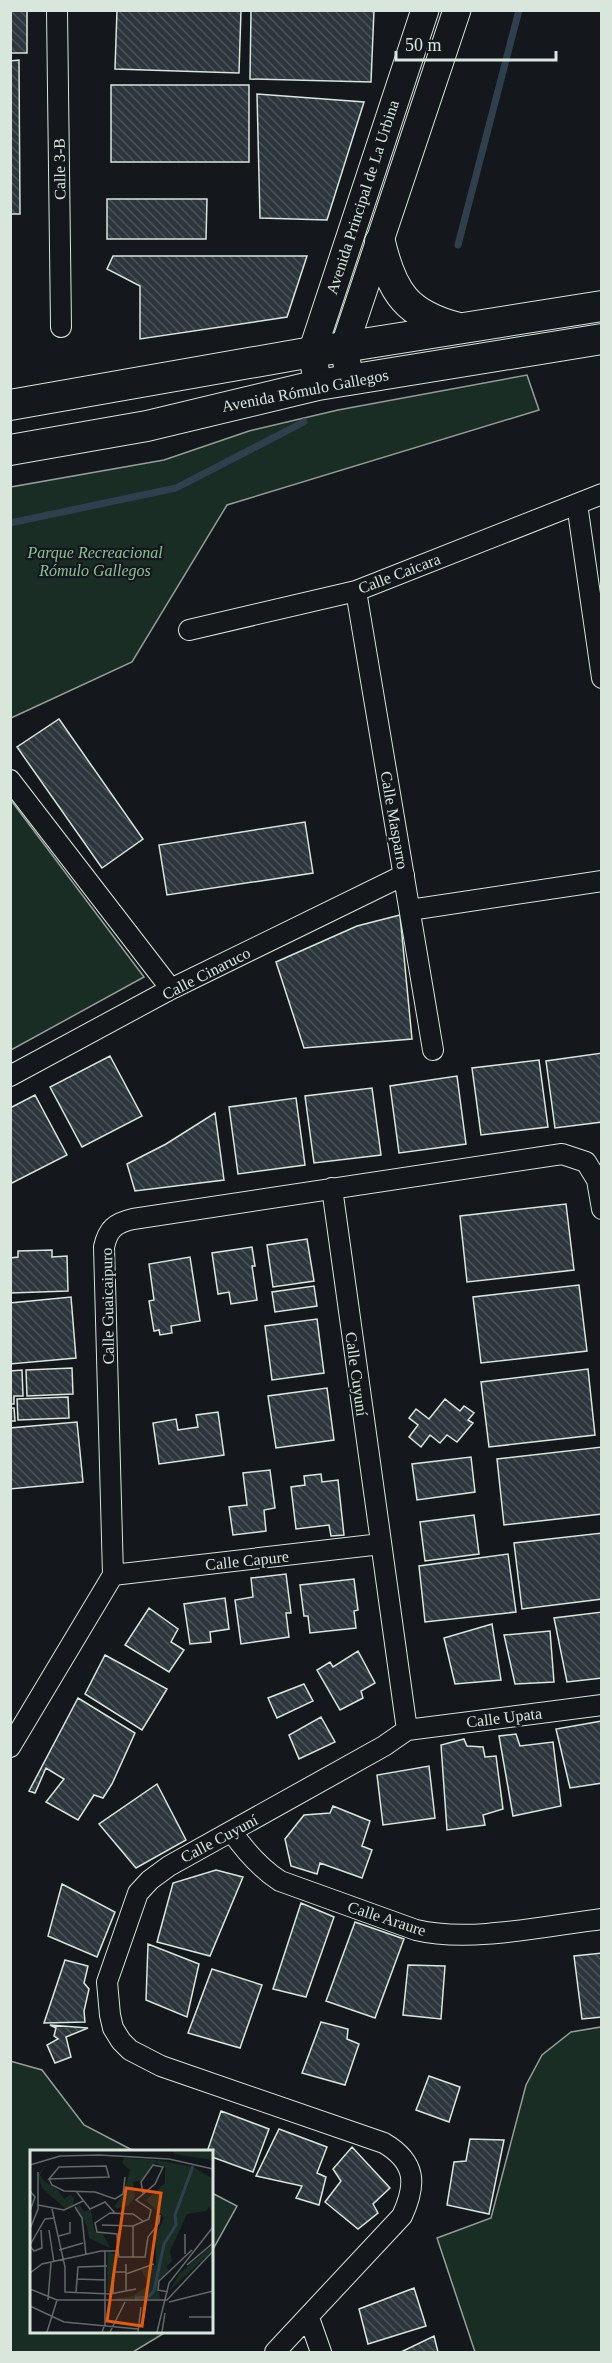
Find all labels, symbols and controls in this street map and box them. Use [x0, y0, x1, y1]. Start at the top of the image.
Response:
scale bar [396, 24, 556, 62]
text: 50 m [405, 35, 442, 55]
street label: Avenida Principal de La Urbina [323, 98, 403, 297]
street label: Calle 3-B [50, 138, 69, 200]
street label: Avenida Rómulo Gallegos [220, 366, 390, 416]
park label: Parque Recreacional Rómulo Gallegos [26, 544, 163, 580]
street label: Calle Caicara [356, 550, 443, 597]
street label: Calle Masparro [377, 770, 411, 871]
street label: Calle Cinaruco [159, 944, 253, 1003]
street label: Calle Guaicaipuro [98, 1247, 118, 1365]
street label: Calle Cuyuní [341, 1331, 371, 1418]
street label: Calle Capure [204, 1548, 290, 1574]
street label: Calle Upata [465, 1704, 543, 1732]
street label: Calle Cuyuní [178, 1811, 262, 1867]
street label: Calle Araure [346, 1898, 428, 1939]
inset map [30, 2150, 213, 2333]

